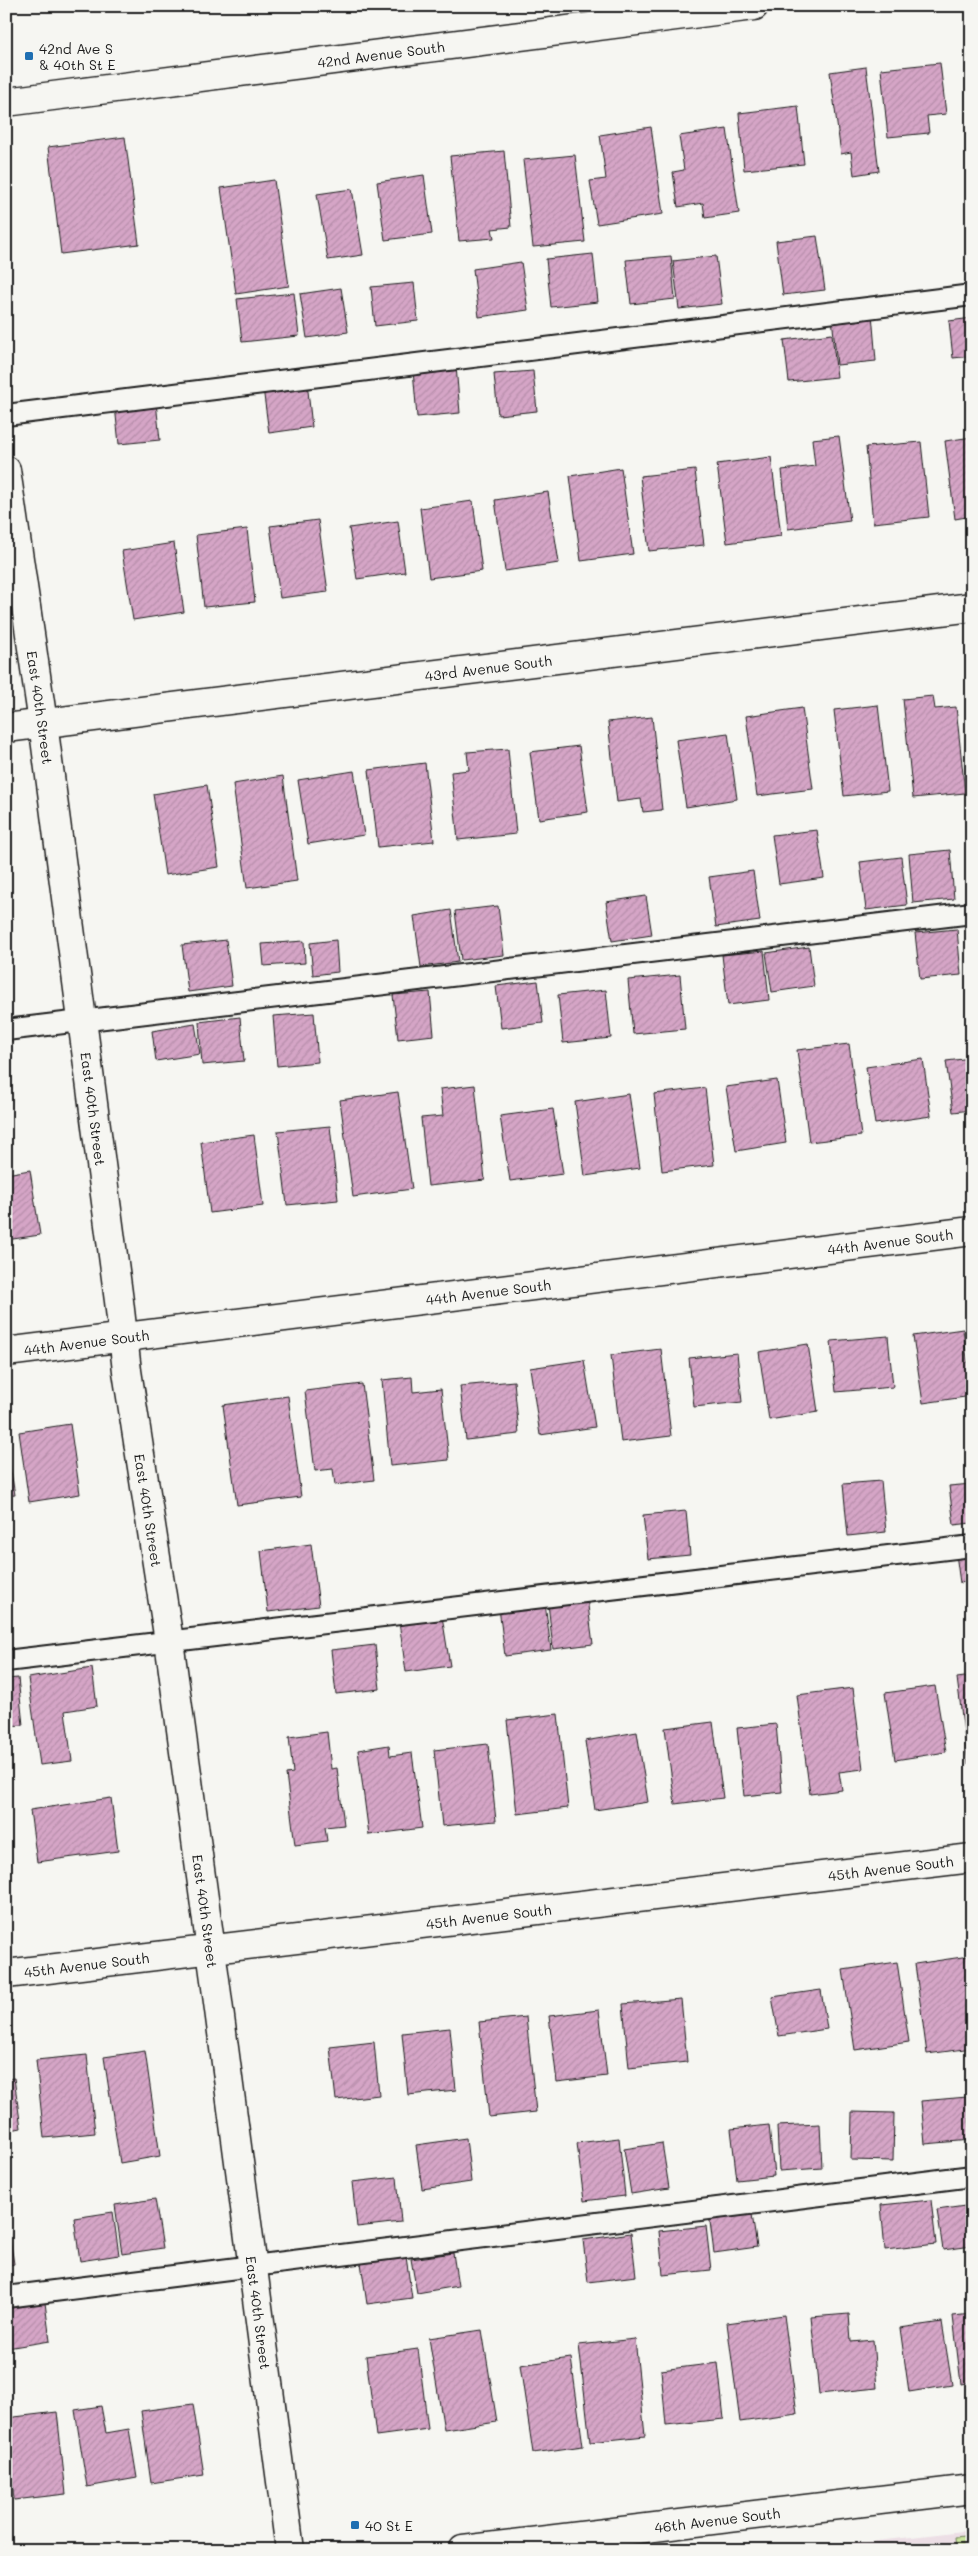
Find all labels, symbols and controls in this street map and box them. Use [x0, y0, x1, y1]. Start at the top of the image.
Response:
street label: 42nd Avenue South [316, 36, 446, 71]
place label: 42nd Ave S & 40th St E [39, 39, 116, 74]
marker: 42nd Ave S & 40th St E [23, 50, 35, 62]
street label: East 40th Street [23, 650, 58, 765]
street label: 43rd Avenue South [424, 650, 553, 685]
street label: East 40th Street [77, 1051, 111, 1167]
street label: 44th Avenue South [826, 1224, 954, 1259]
street label: 44th Avenue South [425, 1274, 552, 1309]
street label: 44th Avenue South [23, 1325, 150, 1359]
street label: East 40th Street [130, 1452, 167, 1568]
street label: 45th Avenue South [827, 1851, 954, 1885]
street label: East 40th Street [189, 1853, 223, 1969]
street label: 45th Avenue South [425, 1899, 552, 1933]
street label: 45th Avenue South [23, 1947, 150, 1981]
street label: East 40th Street [242, 2255, 276, 2371]
street label: 46th Avenue South [653, 2503, 781, 2536]
place label: 40 St E [365, 2516, 413, 2535]
marker: 40 St E [349, 2519, 361, 2531]

